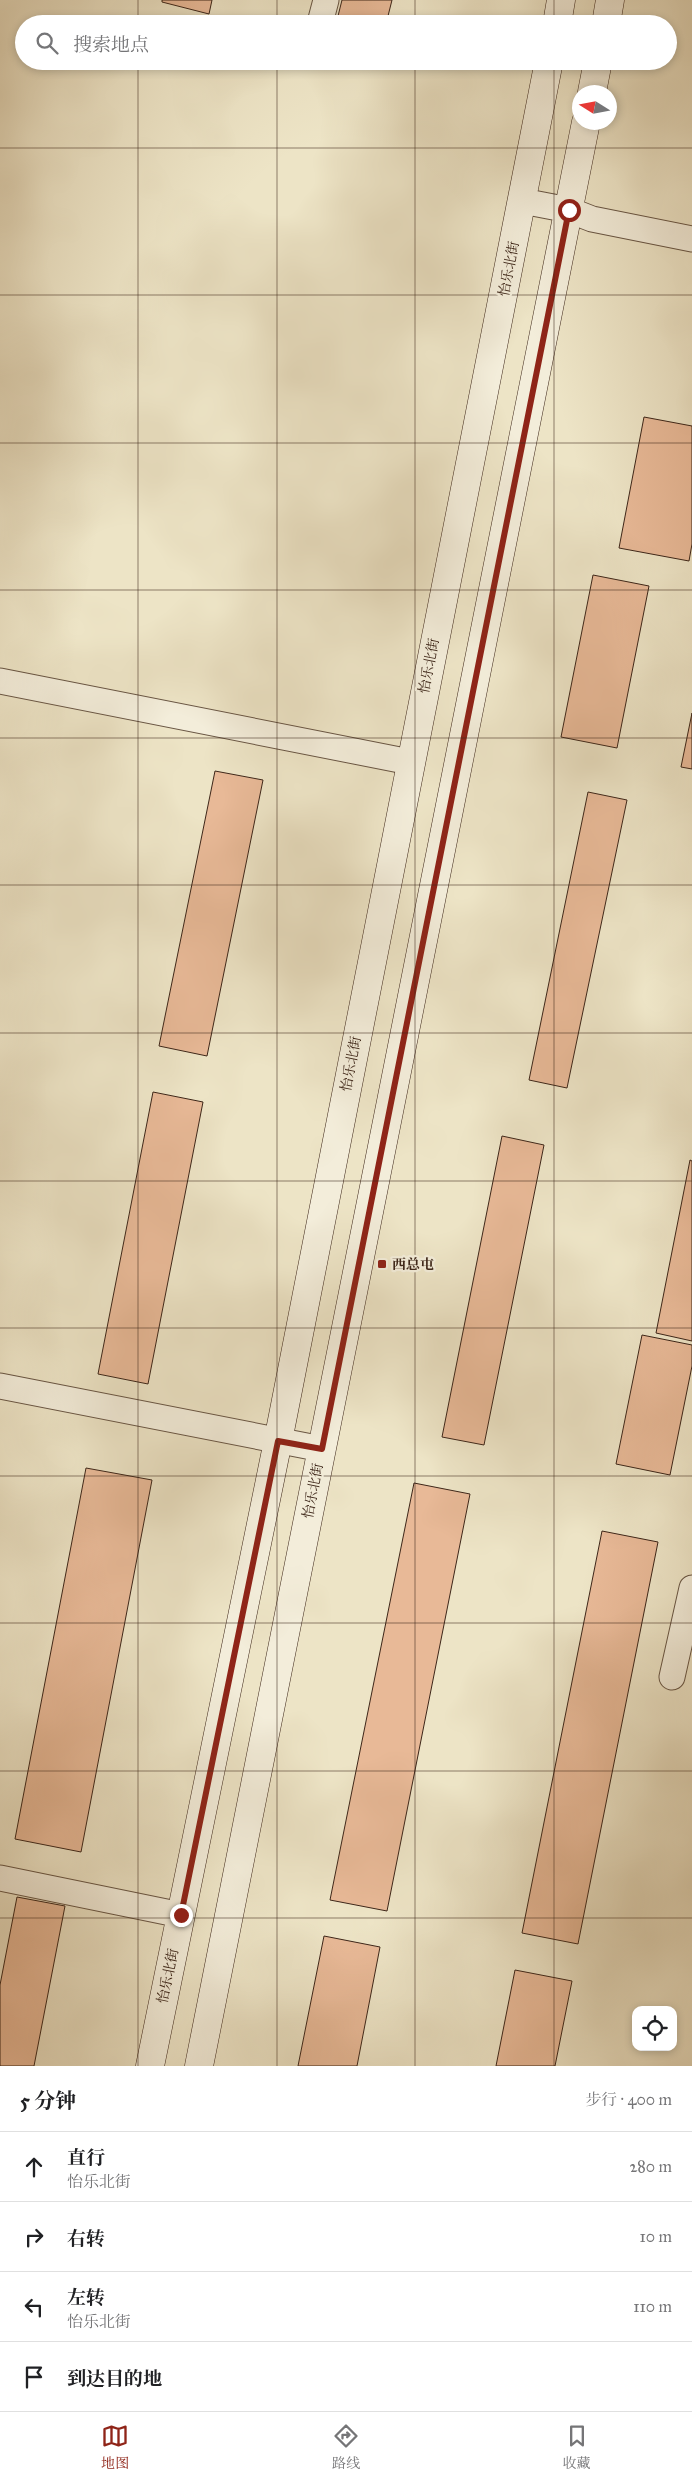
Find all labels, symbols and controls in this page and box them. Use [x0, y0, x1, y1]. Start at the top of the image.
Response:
search box [15, 15, 677, 70]
icon: search [33, 29, 61, 57]
text: 搜索地点 [73, 33, 149, 56]
north arrow [572, 85, 617, 130]
route start [558, 199, 581, 222]
street label: 怡乐北街 [495, 240, 523, 298]
street label: 怡乐北街 [415, 637, 443, 695]
street label: 怡乐北街 [337, 1035, 365, 1093]
place label: 西总屯 [392, 1256, 434, 1273]
marker: 西总屯 [376, 1258, 388, 1270]
street label: 怡乐北街 [299, 1462, 327, 1520]
route end [170, 1904, 193, 1927]
street label: 怡乐北街 [154, 1947, 182, 2005]
map controls [632, 2006, 677, 2051]
button: locate [632, 2006, 677, 2051]
text: 5 分钟 [20, 2088, 76, 2114]
text: 步行 · 400 m [585, 2090, 672, 2109]
text: 直行 [67, 2146, 105, 2169]
icon: ahead [20, 2153, 48, 2181]
text: 280 m [629, 2157, 672, 2176]
text: 怡乐北街 [67, 2172, 131, 2191]
icon: right [20, 2223, 48, 2251]
text: 右转 [67, 2227, 105, 2250]
text: 10 m [640, 2227, 672, 2246]
text: 左转 [67, 2286, 105, 2309]
icon: left [20, 2293, 48, 2321]
text: 110 m [633, 2297, 672, 2316]
text: 怡乐北街 [67, 2312, 131, 2331]
icon: arrive [20, 2363, 48, 2391]
text: 到达目的地 [67, 2367, 162, 2390]
tab: 地图 [101, 2422, 129, 2472]
tab: 路线 [332, 2422, 360, 2472]
tab: 收藏 [563, 2422, 591, 2472]

